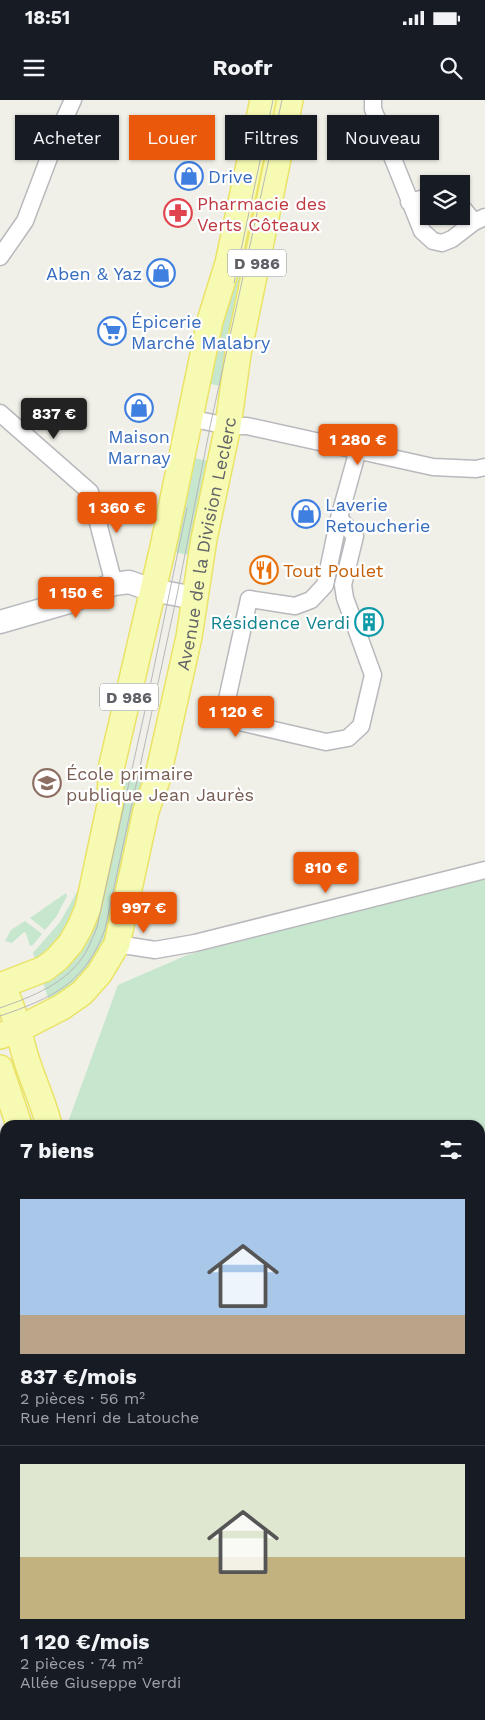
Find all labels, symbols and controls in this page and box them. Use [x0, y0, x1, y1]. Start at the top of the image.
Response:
text: 18:51 [25, 6, 70, 29]
icon: menu [20, 54, 48, 82]
icon: search [437, 54, 465, 82]
text: Roofr [213, 55, 272, 80]
chip: Acheter [15, 115, 119, 160]
chip: Louer [129, 115, 215, 160]
chip: Filtres [225, 115, 317, 160]
chip: Nouveau [327, 115, 439, 160]
shop icon: Drive [174, 161, 204, 191]
place label: Drive [208, 166, 253, 187]
map controls [420, 175, 470, 225]
button: layers [420, 175, 470, 225]
place label: Pharmacie des Verts Côteaux [197, 193, 327, 235]
pharmacy icon: Pharmacie des Verts Côteaux [163, 198, 193, 228]
road number: D 986 [228, 250, 286, 277]
shop icon: Aben & Yaz [146, 258, 176, 288]
place label: Aben & Yaz [46, 263, 142, 284]
place label: Épicerie Marché Malabry [131, 311, 271, 353]
supermarket icon: Épicerie Marché Malabry [97, 316, 127, 346]
shop icon: Maison Marnay [124, 393, 154, 423]
pin: 837 € [19, 398, 89, 440]
text: 837 € [32, 404, 76, 423]
street label: Avenue de la Division Leclerc [171, 416, 240, 672]
pin: 1 280 € [312, 424, 404, 466]
place label: Maison Marnay [108, 426, 171, 468]
text: 1 280 € [329, 430, 387, 449]
pin: 1 360 € [71, 492, 163, 534]
place label: Laverie Retoucherie [325, 494, 430, 536]
text: 1 360 € [89, 498, 145, 517]
shop icon: Laverie Retoucherie [291, 499, 321, 529]
restaurant icon: Tout Poulet [249, 555, 279, 585]
place label: Tout Poulet [283, 560, 384, 581]
pin: 1 150 € [30, 576, 122, 619]
text: 1 150 € [49, 583, 103, 602]
building icon: Résidence Verdi [354, 607, 384, 637]
place label: Résidence Verdi [211, 612, 350, 633]
road number: D 986 [100, 684, 158, 710]
pin: 1 120 € [190, 696, 282, 738]
text: 1 120 € [209, 702, 263, 721]
place label: École primaire publique Jean Jaurès [66, 763, 254, 805]
school or university icon: École primaire publique Jean Jaurès [32, 768, 62, 798]
pin: 810 € [291, 852, 361, 894]
text: 810 € [304, 858, 348, 877]
pin: 997 € [109, 892, 179, 934]
text: 997 € [122, 898, 166, 917]
icon: filters [437, 1136, 465, 1164]
text: 7 biens [20, 1138, 94, 1163]
icon: home [198, 1231, 288, 1321]
text: 837 €/mois [20, 1364, 137, 1389]
text: 2 pièces · 56 m² [20, 1389, 145, 1408]
text: Rue Henri de Latouche [20, 1408, 199, 1427]
icon: home [198, 1497, 288, 1587]
text: 1 120 €/mois [20, 1629, 150, 1654]
text: 2 pièces · 74 m² [20, 1654, 143, 1673]
text: Allée Giuseppe Verdi [20, 1673, 181, 1692]

